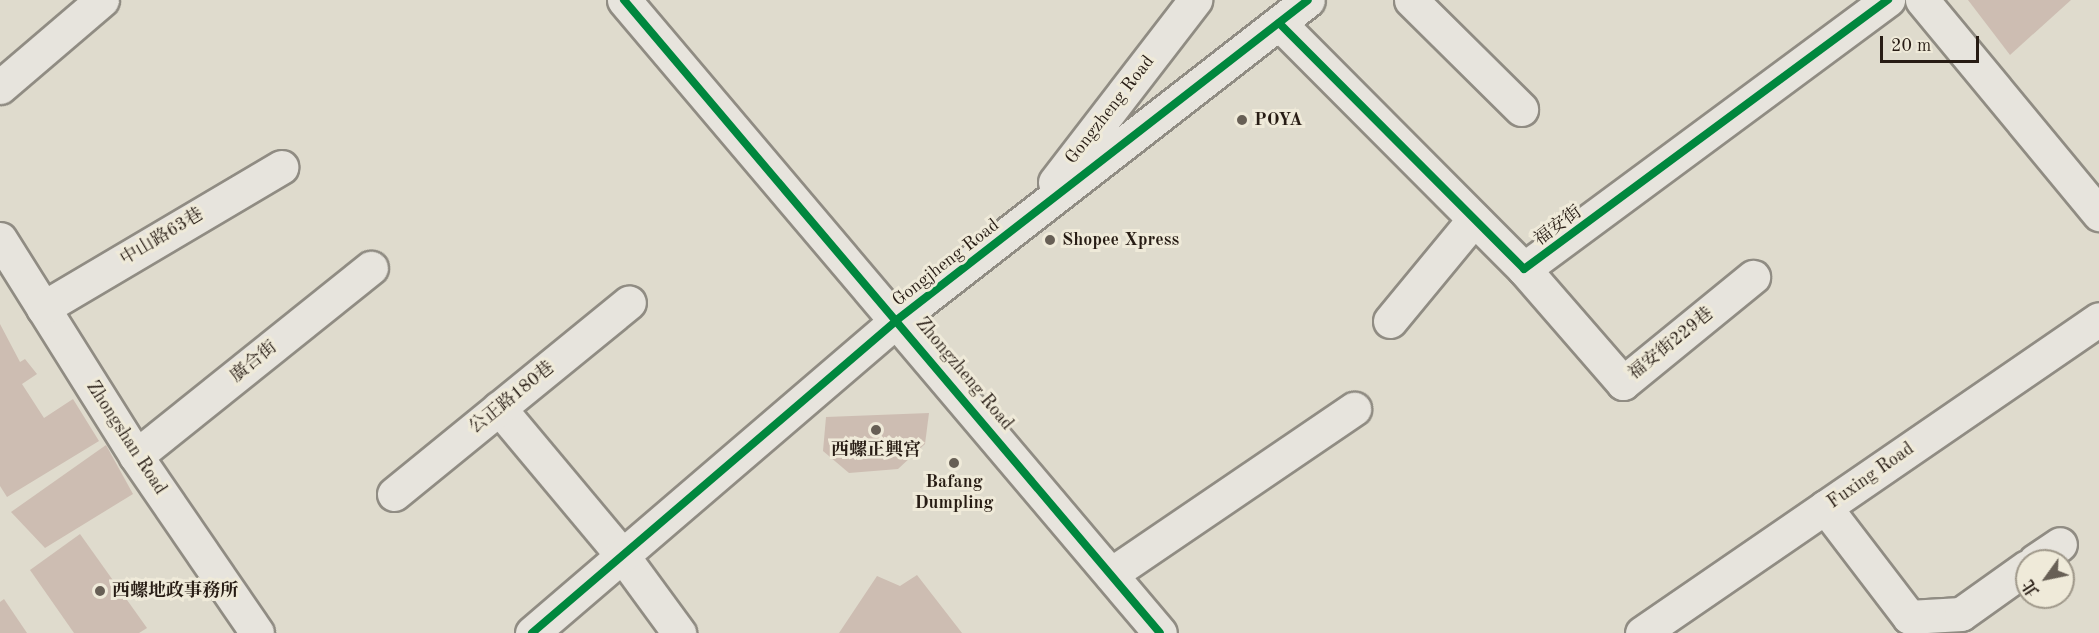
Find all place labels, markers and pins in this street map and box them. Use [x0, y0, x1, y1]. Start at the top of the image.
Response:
place label: POYA [1254, 109, 1303, 131]
marker: POYA [1235, 113, 1249, 127]
place label: Shopee Xpress [1062, 229, 1179, 251]
marker: Shopee Xpress [1043, 233, 1057, 247]
marker: 西螺正興宮 [869, 423, 883, 437]
place label: 西螺正興宮 [831, 439, 921, 461]
marker: Bafang Dumpling [947, 456, 961, 470]
place label: Bafang Dumpling [914, 472, 994, 514]
place label: 西螺地政事務所 [112, 580, 238, 602]
marker: 西螺地政事務所 [93, 584, 107, 598]

